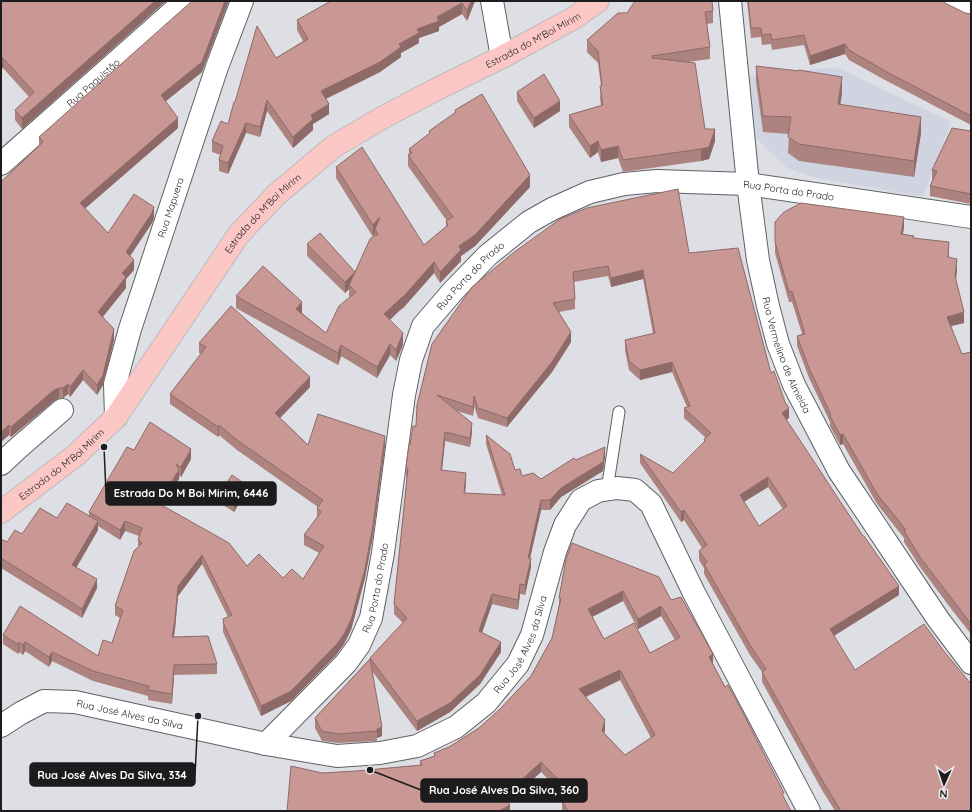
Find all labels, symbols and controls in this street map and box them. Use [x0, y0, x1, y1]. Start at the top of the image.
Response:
street label: Estrada do M'Boi Mirim [483, 9, 583, 71]
street label: Rua Paquistão [64, 55, 123, 110]
street label: Estrada do M'Boi Mirim [221, 170, 304, 256]
street label: Rua Mapuera [154, 176, 186, 239]
street label: Rua Porta do Prado [743, 177, 835, 203]
street label: Rua Porta do Prado [433, 238, 507, 313]
street label: Rua Vermelino de Almeida [760, 296, 814, 415]
street label: Estrada do M'Boi Mirim [16, 425, 107, 503]
callout: Estrada Do M Boi Mirim, 6446 [106, 482, 276, 505]
text: Estrada Do M Boi Mirim, 6446 [114, 486, 268, 500]
street label: Rua Porta do Prado [359, 542, 391, 635]
street label: Rua José Alves da Silva [490, 594, 549, 696]
street label: Rua José Alves da Silva [75, 696, 184, 732]
callout: Rua José Alves Da Silva, 334 [30, 763, 195, 786]
north arrow [924, 764, 964, 804]
text: Rua José Alves Da Silva, 334 [37, 768, 187, 782]
callout: Rua José Alves Da Silva, 360 [421, 779, 587, 802]
text: Rua José Alves Da Silva, 360 [429, 783, 579, 797]
text: N [939, 787, 948, 801]

